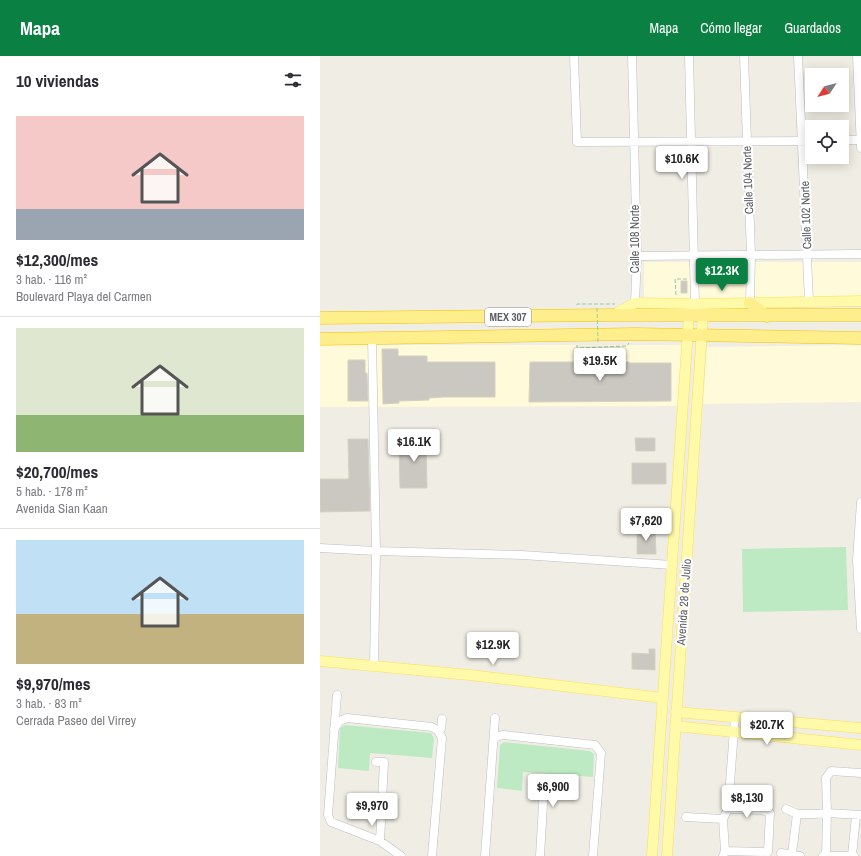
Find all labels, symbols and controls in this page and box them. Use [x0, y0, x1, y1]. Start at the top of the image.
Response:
text: Mapa [20, 15, 60, 41]
text: Mapa [650, 19, 678, 37]
text: Cómo llegar [700, 19, 762, 37]
text: Guardados [784, 19, 841, 37]
north arrow [805, 68, 849, 112]
map controls [805, 68, 849, 164]
text: 10 viviendas [16, 69, 99, 92]
icon: filters [282, 69, 304, 91]
button: locate [805, 120, 849, 164]
icon: home [124, 142, 196, 214]
pin: $10.6K [649, 146, 715, 180]
street label: Calle 104 Norte [739, 146, 757, 214]
text: $10.6K [665, 150, 699, 167]
street label: Calle 102 Norte [797, 181, 815, 249]
street label: Calle 108 Norte [627, 205, 643, 273]
text: $12,300/mes [16, 248, 98, 271]
pin: $12.3K [689, 258, 755, 292]
text: $12.3K [705, 262, 739, 279]
text: 3 hab. · 116 m² [16, 271, 87, 288]
text: Boulevard Playa del Carmen [16, 288, 152, 305]
road number: MEX 307 [485, 308, 531, 326]
pin: $19.5K [567, 348, 633, 382]
text: $19.5K [583, 352, 617, 369]
icon: home [124, 354, 196, 426]
pin: $16.1K [381, 429, 447, 463]
text: $16.1K [397, 433, 431, 450]
text: $20,700/mes [16, 460, 98, 483]
text: 5 hab. · 178 m² [16, 483, 88, 500]
text: Avenida Sian Kaan [16, 500, 108, 517]
pin: $7,620 [613, 508, 679, 542]
text: $7,620 [630, 512, 662, 529]
street label: Avenida 28 de Julio [673, 558, 695, 647]
icon: home [124, 566, 196, 638]
pin: $12.9K [460, 632, 526, 666]
text: $12.9K [476, 636, 510, 653]
text: $9,970/mes [16, 672, 90, 695]
text: 3 hab. · 83 m² [16, 695, 82, 712]
text: Cerrada Paseo del Virrey [16, 712, 136, 729]
pin: $20.7K [734, 712, 800, 746]
text: $20.7K [750, 716, 784, 733]
pin: $6,900 [520, 774, 586, 808]
text: $6,900 [537, 778, 569, 795]
pin: $8,130 [714, 785, 780, 819]
text: $8,130 [731, 789, 763, 806]
pin: $9,970 [339, 793, 405, 827]
text: $9,970 [356, 797, 388, 814]

